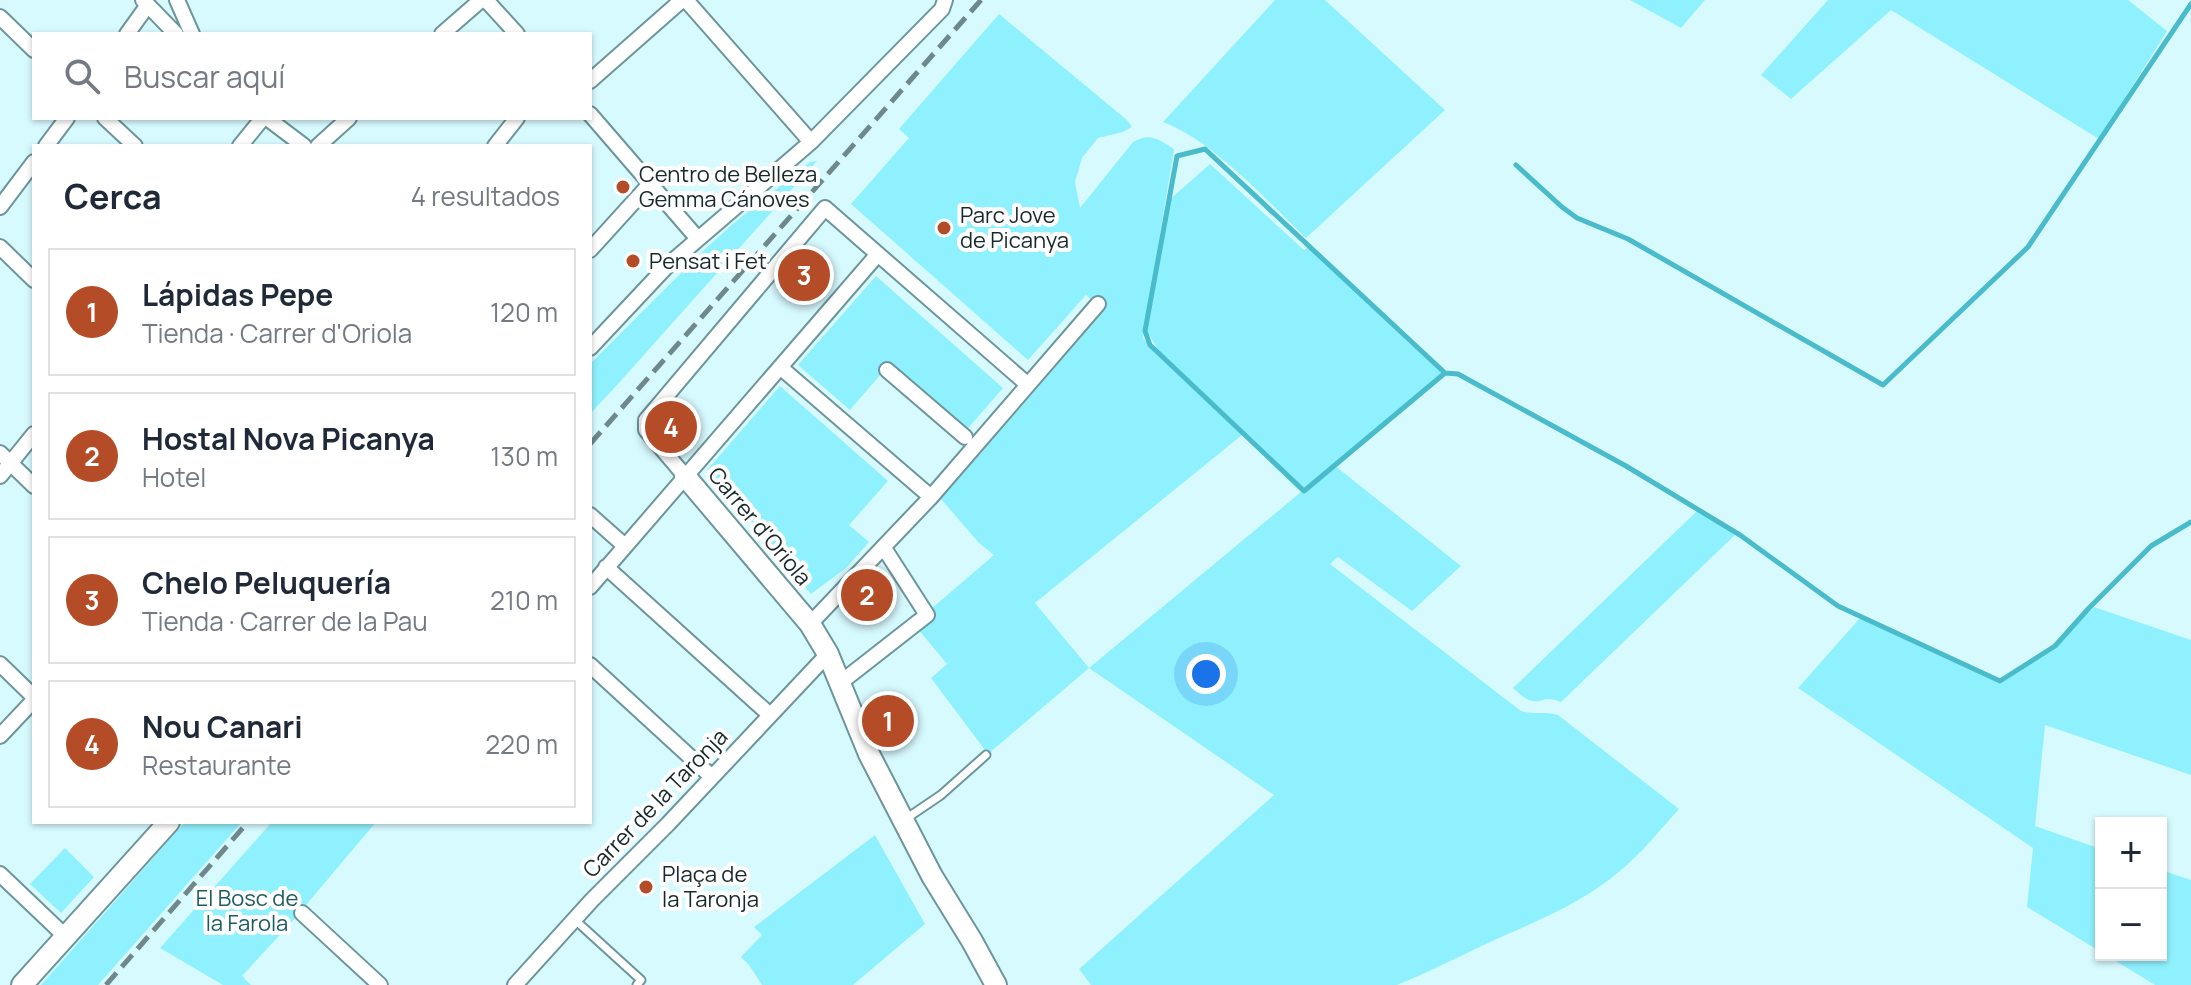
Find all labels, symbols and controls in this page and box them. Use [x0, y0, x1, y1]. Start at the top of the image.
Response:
search box [32, 32, 592, 120]
icon: search [60, 54, 104, 98]
text: Buscar aquí [124, 56, 285, 97]
place label: Centro de Belleza Gemma Cánoves [639, 159, 817, 214]
text: Cerca [64, 173, 162, 219]
text: 4 resultados [411, 178, 560, 214]
marker: Centro de Belleza Gemma Cánoves [614, 178, 632, 196]
place label: Parc Jove de Picanya [960, 200, 1069, 255]
marker: Parc Jove de Picanya [935, 219, 953, 237]
pin: 3 [778, 245, 830, 305]
place label: Pensat i Fet [649, 246, 767, 276]
marker: Pensat i Fet [624, 252, 642, 270]
text: Lápidas Pepe [142, 274, 333, 315]
text: 1 [86, 294, 98, 330]
text: 120 m [490, 294, 558, 330]
text: Tienda · Carrer d'Oriola [142, 315, 412, 351]
pin: 4 [645, 397, 697, 457]
text: Hostal Nova Picanya [142, 418, 435, 459]
text: 2 [84, 438, 100, 474]
text: 130 m [490, 438, 558, 474]
text: Hotel [142, 459, 206, 495]
street label: Carrer d'Oriola [702, 460, 818, 592]
text: Chelo Peluquería [142, 562, 391, 603]
pin: 2 [841, 565, 893, 625]
text: 3 [84, 582, 100, 618]
text: 210 m [490, 582, 558, 618]
text: Tienda · Carrer de la Pau [142, 603, 428, 639]
your location [1186, 654, 1226, 694]
pin: 1 [862, 691, 914, 751]
text: Nou Canari [142, 706, 303, 747]
street label: Carrer de la Taronja [576, 722, 734, 884]
text: 4 [84, 726, 100, 762]
text: 220 m [485, 726, 558, 762]
text: Restaurante [142, 747, 291, 783]
map controls [2095, 817, 2167, 961]
button: + [2095, 817, 2167, 889]
place label: Plaça de la Taronja [662, 859, 759, 914]
marker: Plaça de la Taronja [637, 878, 655, 896]
park label: El Bosc de la Farola [196, 883, 298, 938]
button: − [2095, 889, 2167, 961]

